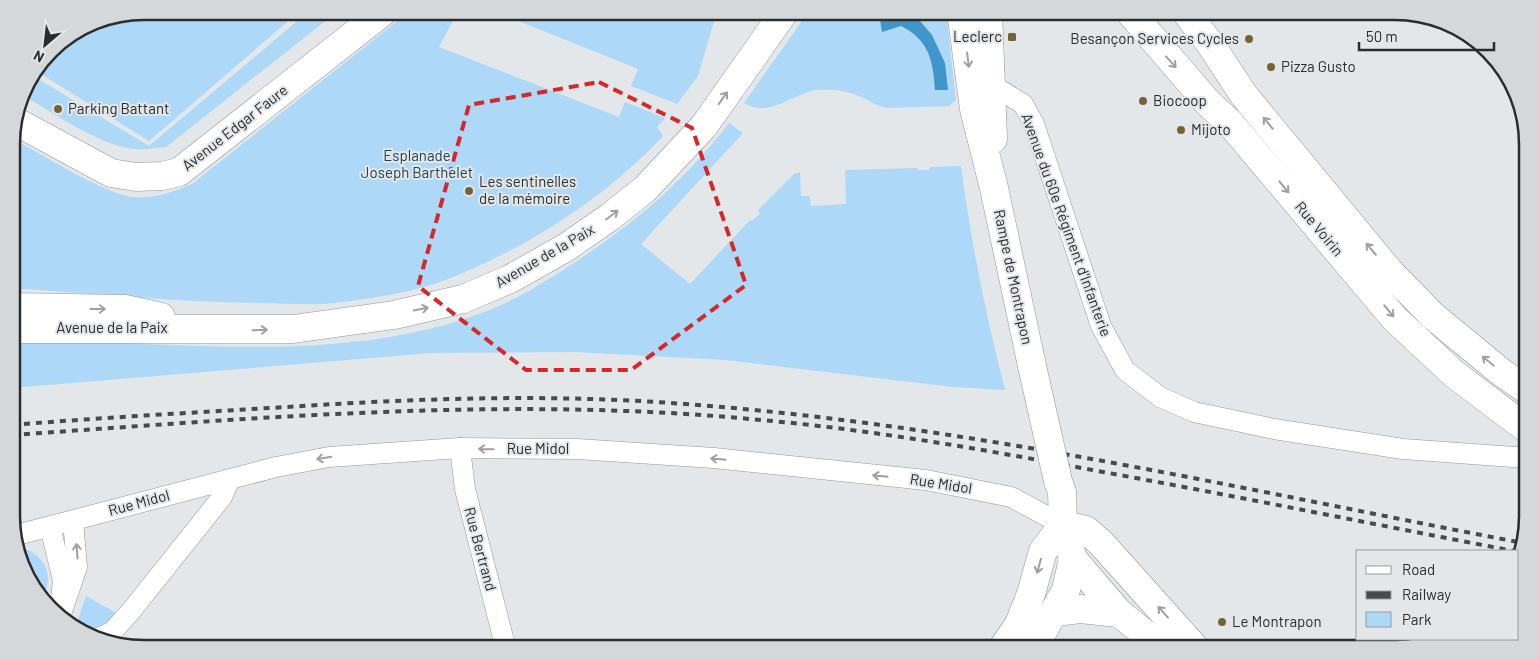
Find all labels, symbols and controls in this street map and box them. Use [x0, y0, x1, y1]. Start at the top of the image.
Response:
north arrow [20, 20, 70, 70]
scale bar [1359, 20, 1494, 52]
place label: Leclerc [953, 27, 1002, 45]
text: 50 m [1366, 27, 1398, 45]
place label: Besançon Services Cycles [1070, 29, 1239, 47]
marker: Leclerc [1006, 31, 1018, 43]
marker: Besançon Services Cycles [1243, 33, 1255, 45]
text: N [31, 47, 47, 67]
one-way arrow [963, 51, 973, 67]
one-way arrow [1166, 55, 1177, 68]
place label: Pizza Gusto [1281, 57, 1356, 75]
marker: Pizza Gusto [1265, 61, 1277, 73]
street label: Avenue Edgar Faure [178, 80, 291, 174]
one-way arrow [718, 91, 728, 105]
place label: Biocoop [1153, 91, 1207, 109]
marker: Biocoop [1137, 95, 1149, 107]
place label: Parking Battant [68, 99, 169, 117]
marker: Parking Battant [52, 103, 64, 115]
street label: Avenue du 60e Régiment d'Infanterie [1018, 111, 1116, 339]
one-way arrow [1262, 117, 1273, 130]
place label: Mijoto [1191, 120, 1231, 138]
marker: Mijoto [1175, 124, 1187, 136]
park label: Esplanade Joseph Barthelet [361, 146, 473, 181]
place label: Les sentinelles de la mémoire [479, 172, 576, 207]
one-way arrow [1278, 180, 1289, 193]
marker: Les sentinelles de la mémoire [463, 185, 475, 197]
street label: Rue Voirin [1292, 197, 1348, 259]
street label: Rampe de Montrapon [991, 208, 1037, 346]
one-way arrow [605, 210, 619, 220]
street label: Avenue de la Paix [492, 219, 597, 291]
one-way arrow [1365, 243, 1376, 256]
one-way arrow [90, 304, 106, 314]
one-way arrow [412, 304, 428, 314]
one-way arrow [1383, 305, 1394, 318]
street label: Avenue de la Paix [56, 318, 168, 336]
one-way arrow [251, 325, 267, 335]
one-way arrow [1481, 356, 1494, 367]
street label: Rue Midol [507, 439, 569, 457]
one-way arrow [479, 445, 495, 454]
one-way arrow [317, 453, 333, 463]
one-way arrow [711, 454, 727, 463]
street label: Rue Midol [909, 469, 973, 497]
one-way arrow [872, 471, 888, 481]
street label: Rue Midol [106, 485, 171, 519]
street label: Rue Bertrand [461, 505, 501, 593]
one-way arrow [72, 544, 81, 560]
legend [1356, 550, 1519, 640]
one-way arrow [1034, 558, 1043, 574]
text: Road [1402, 560, 1435, 578]
text: Railway [1402, 585, 1451, 603]
one-way arrow [1157, 606, 1169, 619]
text: Park [1402, 610, 1432, 628]
place label: Le Montrapon [1232, 612, 1322, 630]
marker: Le Montrapon [1216, 616, 1228, 628]

